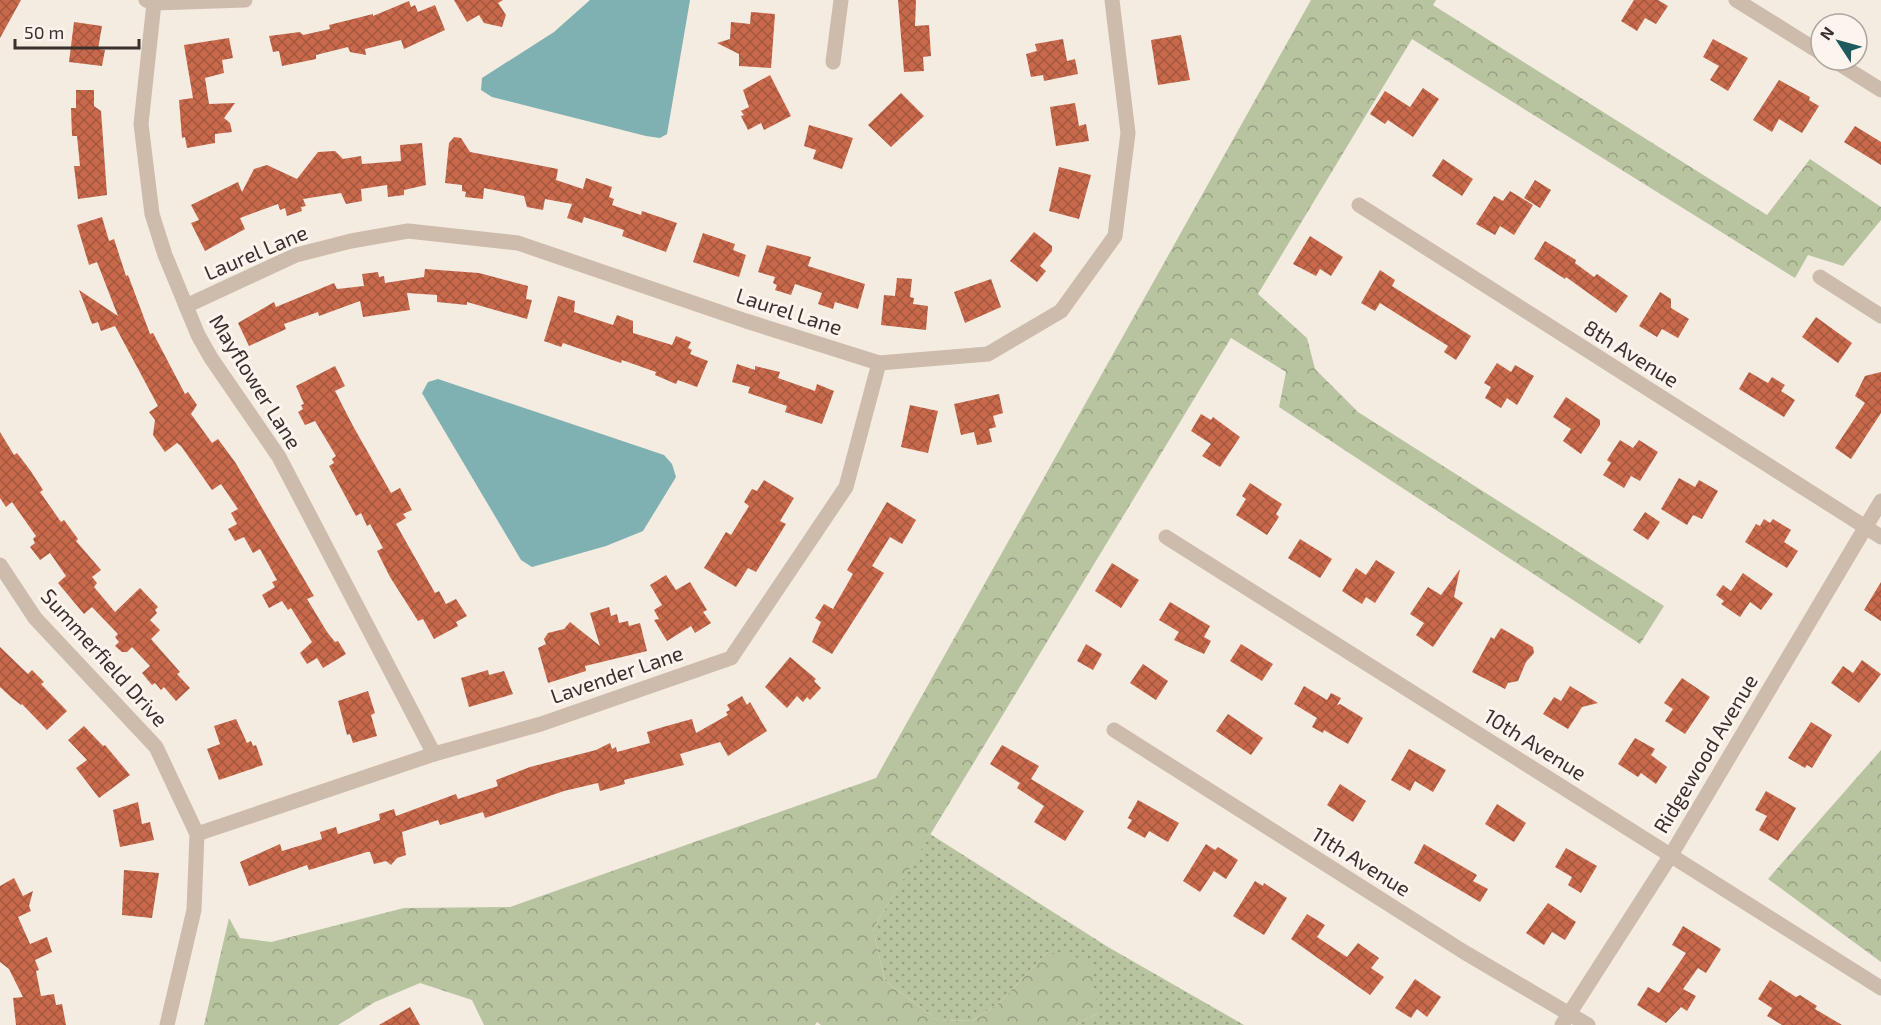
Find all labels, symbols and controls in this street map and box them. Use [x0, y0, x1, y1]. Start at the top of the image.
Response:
scale bar [15, 12, 140, 50]
north arrow [1809, 12, 1869, 72]
text: 50 m [24, 21, 64, 43]
text: N [1815, 23, 1838, 43]
street label: Laurel Lane [200, 219, 311, 285]
street label: Laurel Lane [733, 282, 846, 339]
street label: Mayflower Lane [205, 309, 308, 453]
street label: 8th Avenue [1580, 314, 1684, 392]
street label: Summerfield Drive [37, 583, 174, 731]
street label: Lavender Lane [547, 639, 686, 708]
street label: Ridgewood Avenue [1647, 669, 1762, 837]
street label: 10th Avenue [1480, 702, 1592, 785]
street label: 11th Avenue [1308, 821, 1416, 901]

